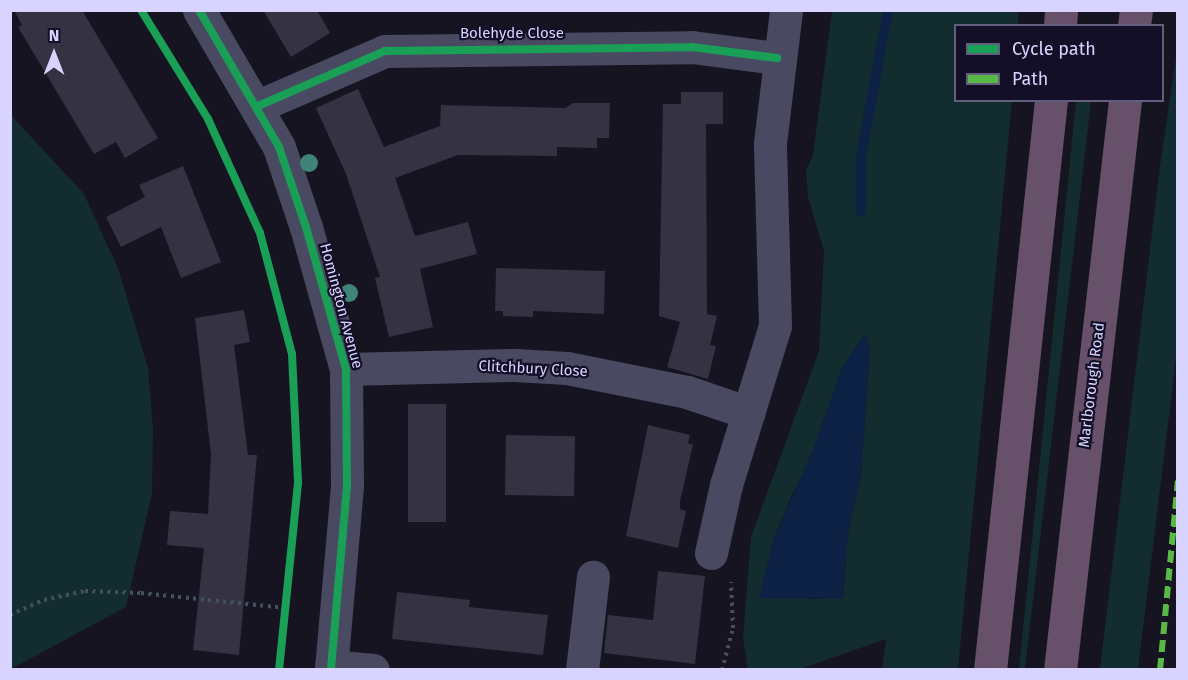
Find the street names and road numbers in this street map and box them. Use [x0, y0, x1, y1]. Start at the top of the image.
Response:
street label: Bolehyde Close [460, 25, 564, 43]
street label: Homington Avenue [316, 241, 366, 371]
street label: Marlborough Road [1075, 322, 1109, 448]
street label: Clitchbury Close [478, 357, 588, 381]

